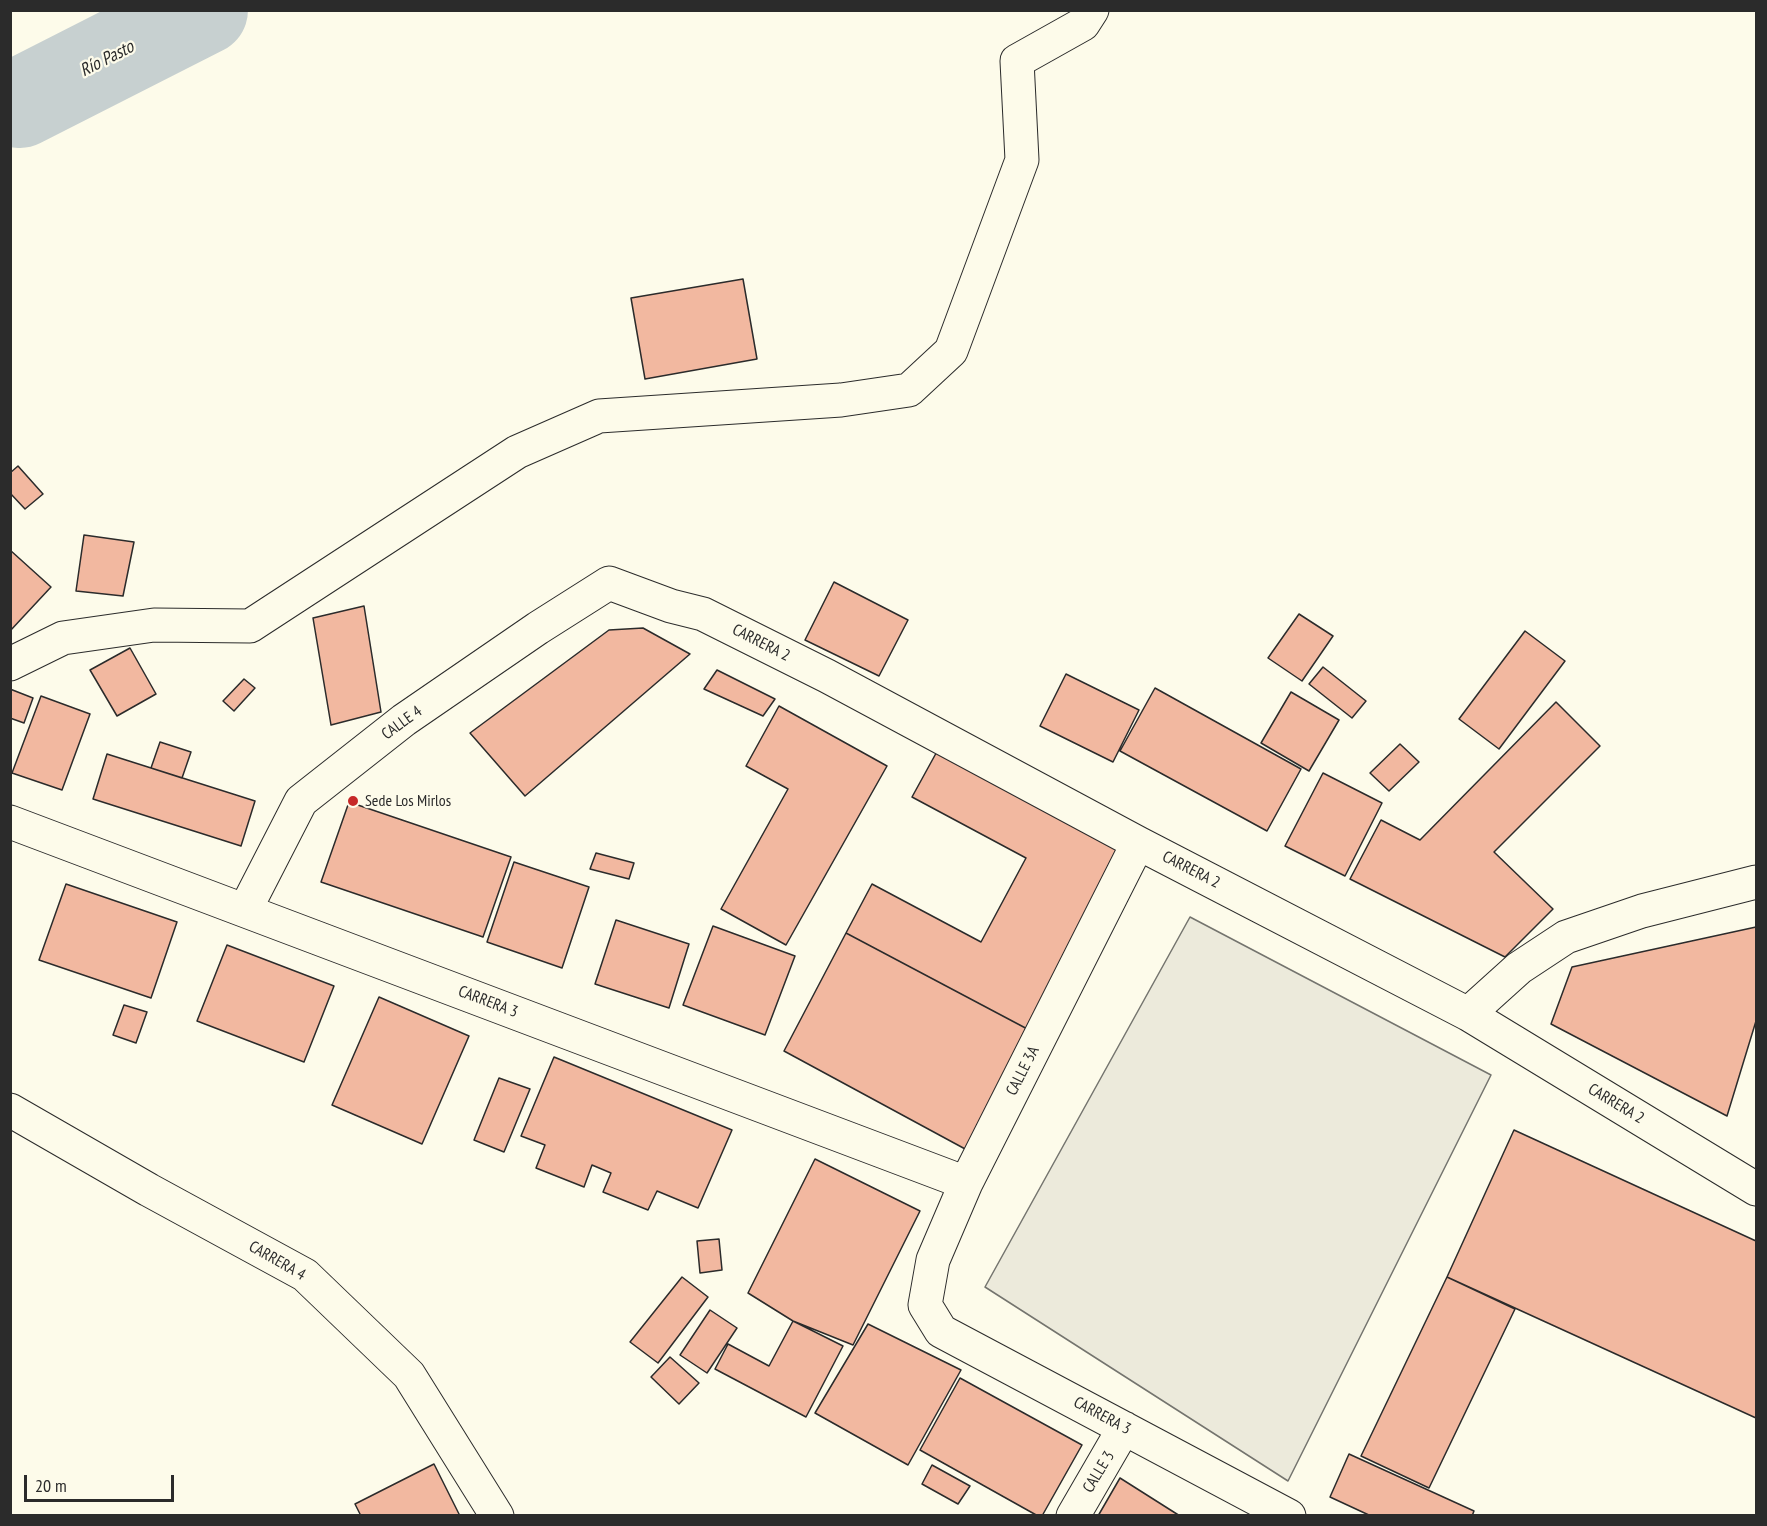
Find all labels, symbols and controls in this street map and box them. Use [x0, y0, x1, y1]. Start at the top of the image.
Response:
water label: Río Pasto [76, 36, 138, 82]
street label: CARRERA 2 [729, 620, 793, 666]
street label: CALLE 4 [378, 702, 426, 744]
place label: Sede Los Mirlos [365, 791, 451, 811]
marker: Sede Los Mirlos [346, 794, 360, 808]
street label: CARRERA 2 [1159, 847, 1223, 893]
street label: CARRERA 3 [456, 982, 520, 1022]
street label: CALLE 3A [1002, 1043, 1044, 1099]
street label: CARRERA 2 [1584, 1080, 1648, 1128]
street label: CARRERA 4 [245, 1237, 309, 1285]
street label: CARRERA 3 [1070, 1393, 1134, 1439]
street label: CALLE 3 [1079, 1448, 1119, 1496]
scale bar [27, 1463, 177, 1501]
text: 20 m [35, 1474, 67, 1497]

